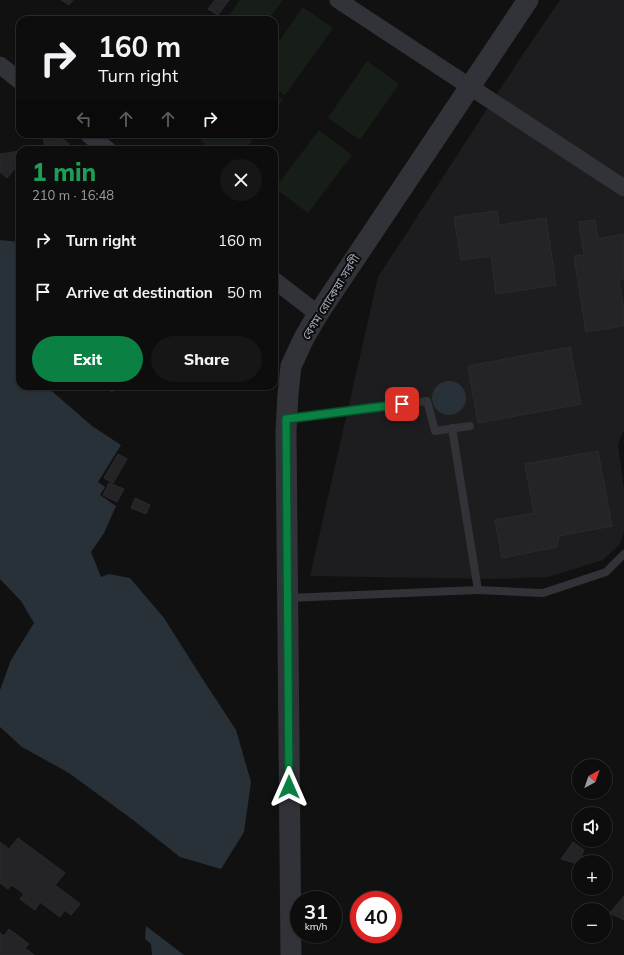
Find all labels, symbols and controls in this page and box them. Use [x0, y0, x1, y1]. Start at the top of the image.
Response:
text: 160 m [98, 29, 181, 64]
icon: right [32, 32, 84, 84]
text: Turn right [98, 64, 178, 87]
icon: left [73, 108, 95, 130]
icon: ahead [115, 108, 137, 130]
icon: ahead [157, 108, 179, 130]
icon: right [199, 108, 221, 130]
text: 1 min [32, 157, 96, 187]
button: close [220, 159, 262, 201]
text: 210 m · 16:48 [32, 187, 114, 203]
icon: right [32, 229, 54, 251]
text: Turn right [66, 231, 136, 250]
text: 160 m [218, 231, 262, 250]
street label: বেগম রোকেয়া সরণী [298, 251, 363, 342]
icon: arrive [32, 281, 54, 303]
text: Arrive at destination [66, 283, 213, 302]
text: 50 m [227, 283, 262, 302]
button: Exit [32, 336, 143, 382]
button: Share [151, 336, 262, 382]
pin [385, 387, 419, 421]
icon: arrive [391, 393, 413, 415]
north arrow [572, 759, 612, 799]
map controls [572, 759, 612, 943]
position arrow [268, 766, 310, 808]
button: sound [572, 807, 612, 847]
button: + [572, 855, 612, 895]
speed limit sign: 40 [350, 891, 402, 943]
text: 31 [304, 899, 328, 924]
button: − [572, 903, 612, 943]
text: km/h [305, 920, 327, 933]

